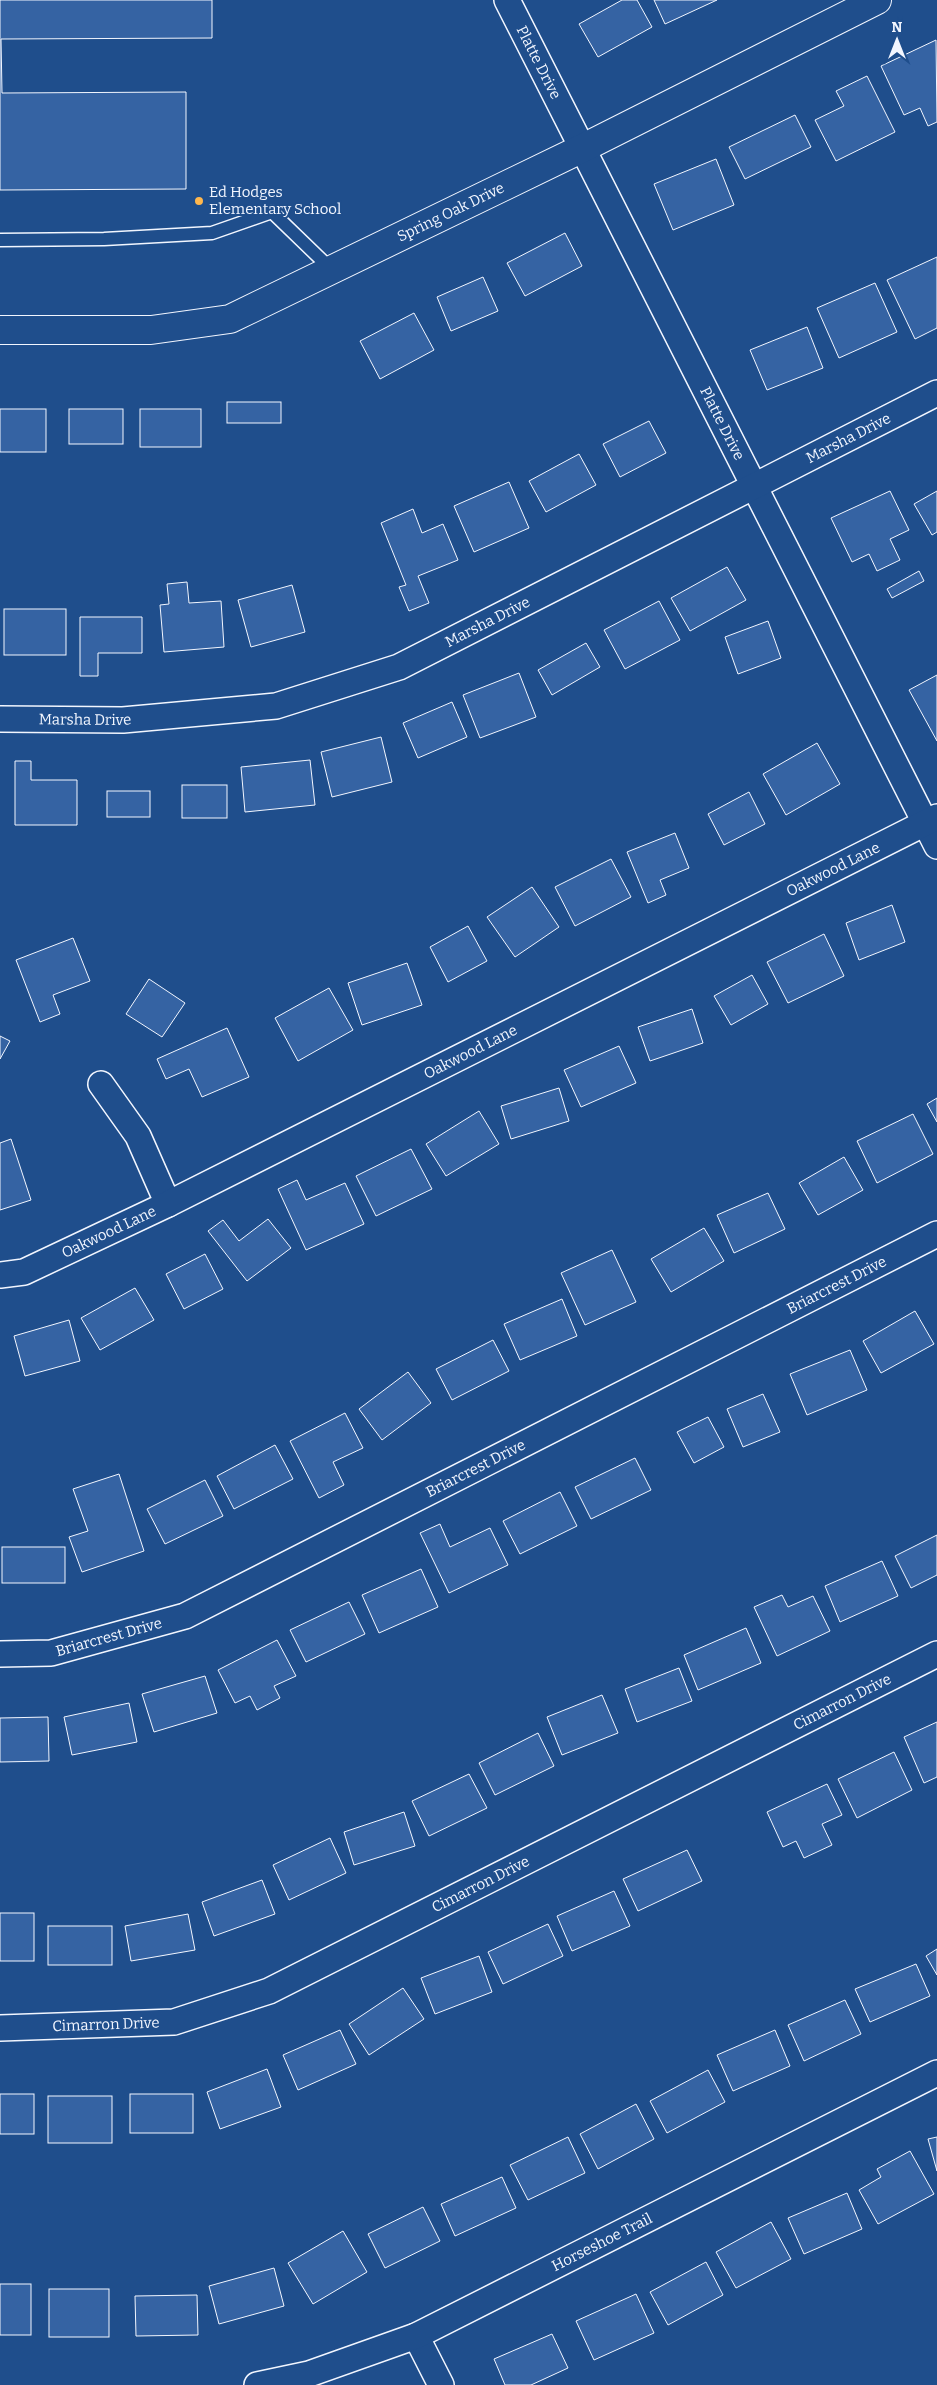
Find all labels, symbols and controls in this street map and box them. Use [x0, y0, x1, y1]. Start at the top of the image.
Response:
north arrow [872, 15, 922, 65]
text: N [892, 19, 903, 36]
street label: Platte Drive [513, 23, 565, 102]
street label: Spring Oak Drive [394, 178, 507, 246]
place label: Ed Hodges Elementary School [209, 183, 341, 218]
marker: Ed Hodges Elementary School [193, 195, 205, 207]
street label: Platte Drive [696, 384, 748, 463]
street label: Marsha Drive [803, 409, 894, 467]
street label: Marsha Drive [442, 593, 533, 651]
street label: Marsha Drive [39, 710, 132, 729]
street label: Oakwood Lane [783, 838, 883, 900]
street label: Oakwood Lane [421, 1021, 520, 1083]
street label: Oakwood Lane [59, 1202, 159, 1262]
street label: Briarcrest Drive [784, 1252, 889, 1318]
street label: Briarcrest Drive [423, 1436, 528, 1501]
street label: Briarcrest Drive [54, 1614, 164, 1660]
street label: Cimarron Drive [790, 1670, 894, 1734]
street label: Cimarron Drive [429, 1852, 532, 1916]
street label: Cimarron Drive [52, 2014, 160, 2035]
street label: Horseshoe Trail [549, 2209, 655, 2275]

